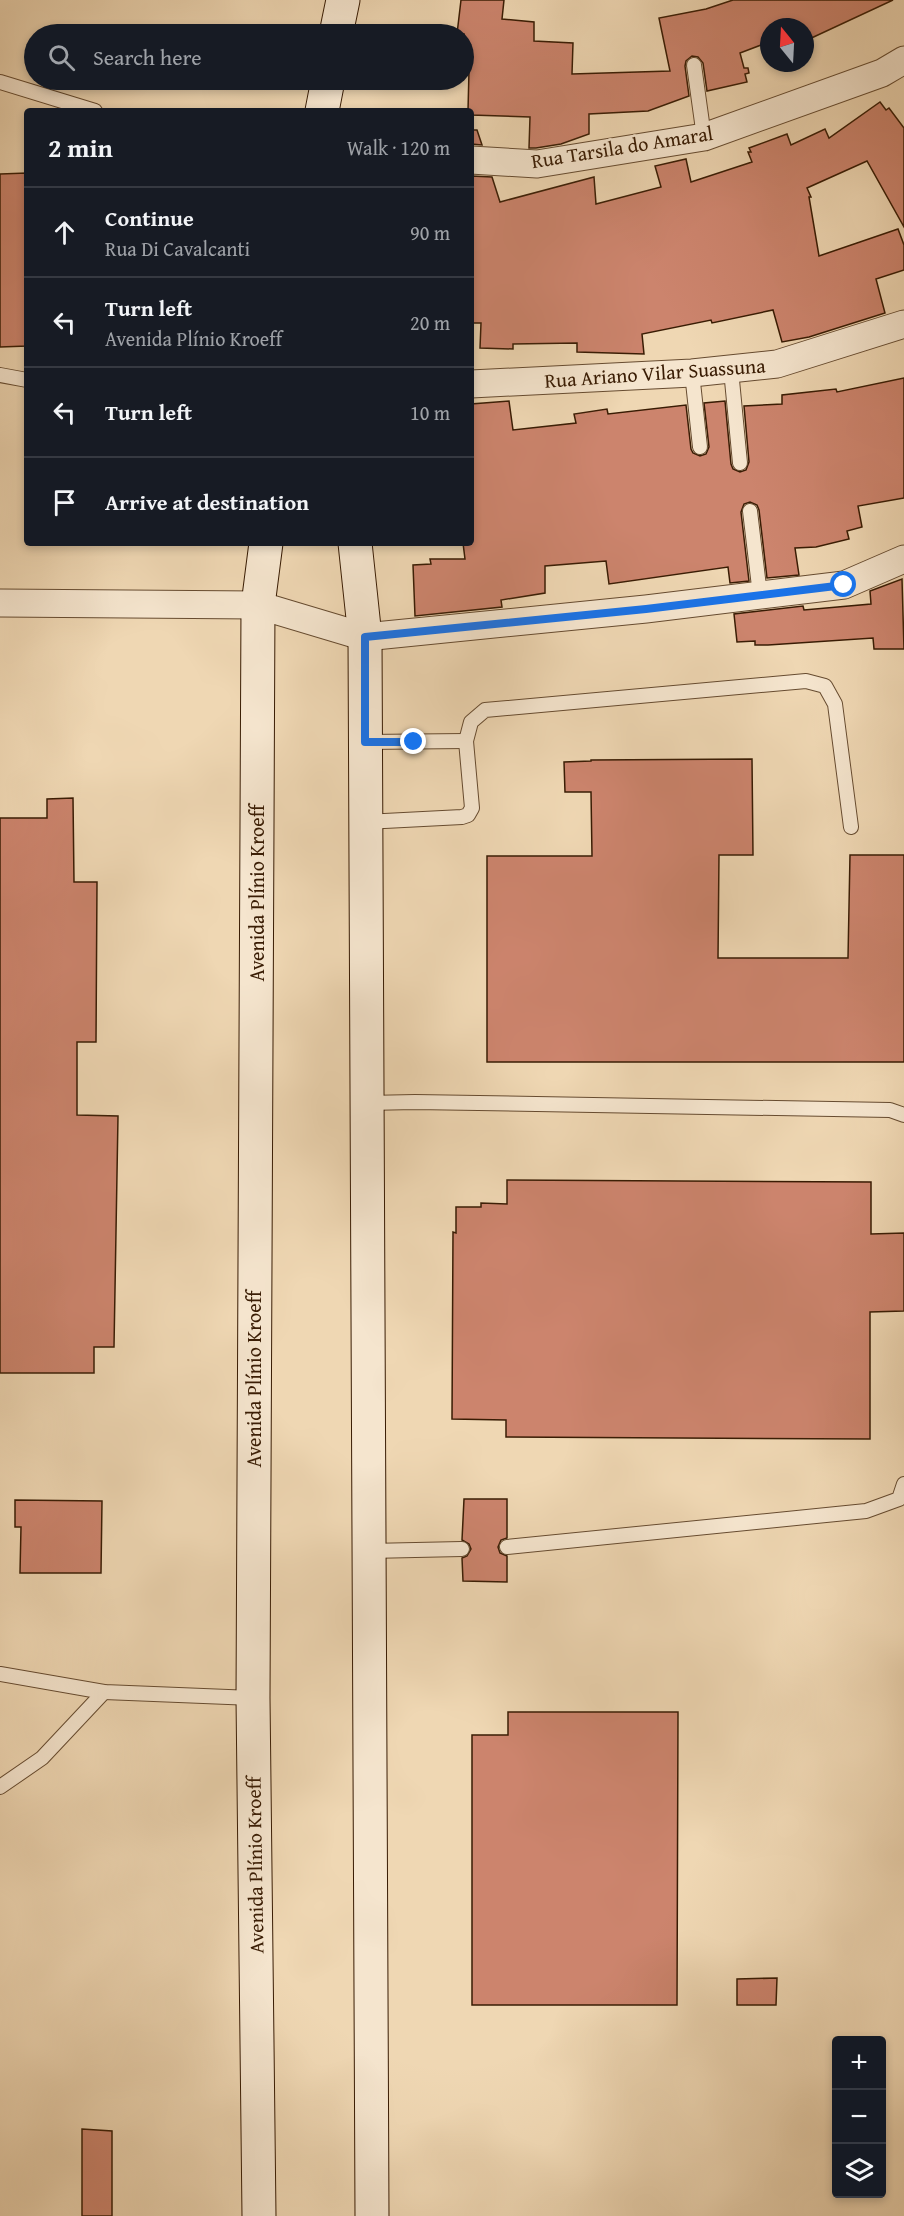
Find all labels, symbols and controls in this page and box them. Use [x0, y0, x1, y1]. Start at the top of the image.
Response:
north arrow [760, 18, 814, 72]
search box [24, 24, 474, 90]
icon: search [45, 41, 78, 74]
text: Search here [93, 41, 202, 73]
street label: Rua Tarsila do Amaral [529, 118, 715, 175]
text: 2 min [48, 128, 113, 167]
text: Walk · 120 m [347, 133, 450, 162]
text: Continue [105, 202, 194, 234]
icon: ahead [48, 216, 81, 249]
text: 90 m [410, 218, 450, 247]
text: Rua Di Cavalcanti [105, 234, 250, 263]
text: Turn left [105, 292, 192, 324]
icon: left [48, 306, 81, 339]
text: 20 m [410, 308, 450, 337]
text: Avenida Plínio Kroeff [105, 324, 282, 353]
street label: Rua Ariano Vilar Suassuna [544, 350, 767, 395]
icon: left [48, 396, 81, 429]
text: Turn left [105, 396, 192, 428]
text: 10 m [410, 398, 450, 427]
icon: arrive [48, 486, 81, 519]
text: Arrive at destination [105, 486, 309, 518]
route start [830, 571, 856, 597]
route end [400, 728, 426, 754]
street label: Avenida Plínio Kroeff [242, 802, 271, 982]
street label: Avenida Plínio Kroeff [239, 1288, 268, 1468]
street label: Avenida Plínio Kroeff [238, 1774, 271, 1954]
map controls [832, 2036, 886, 2198]
button: + [832, 2036, 886, 2090]
button: − [832, 2090, 886, 2144]
button: layers [832, 2144, 886, 2198]

